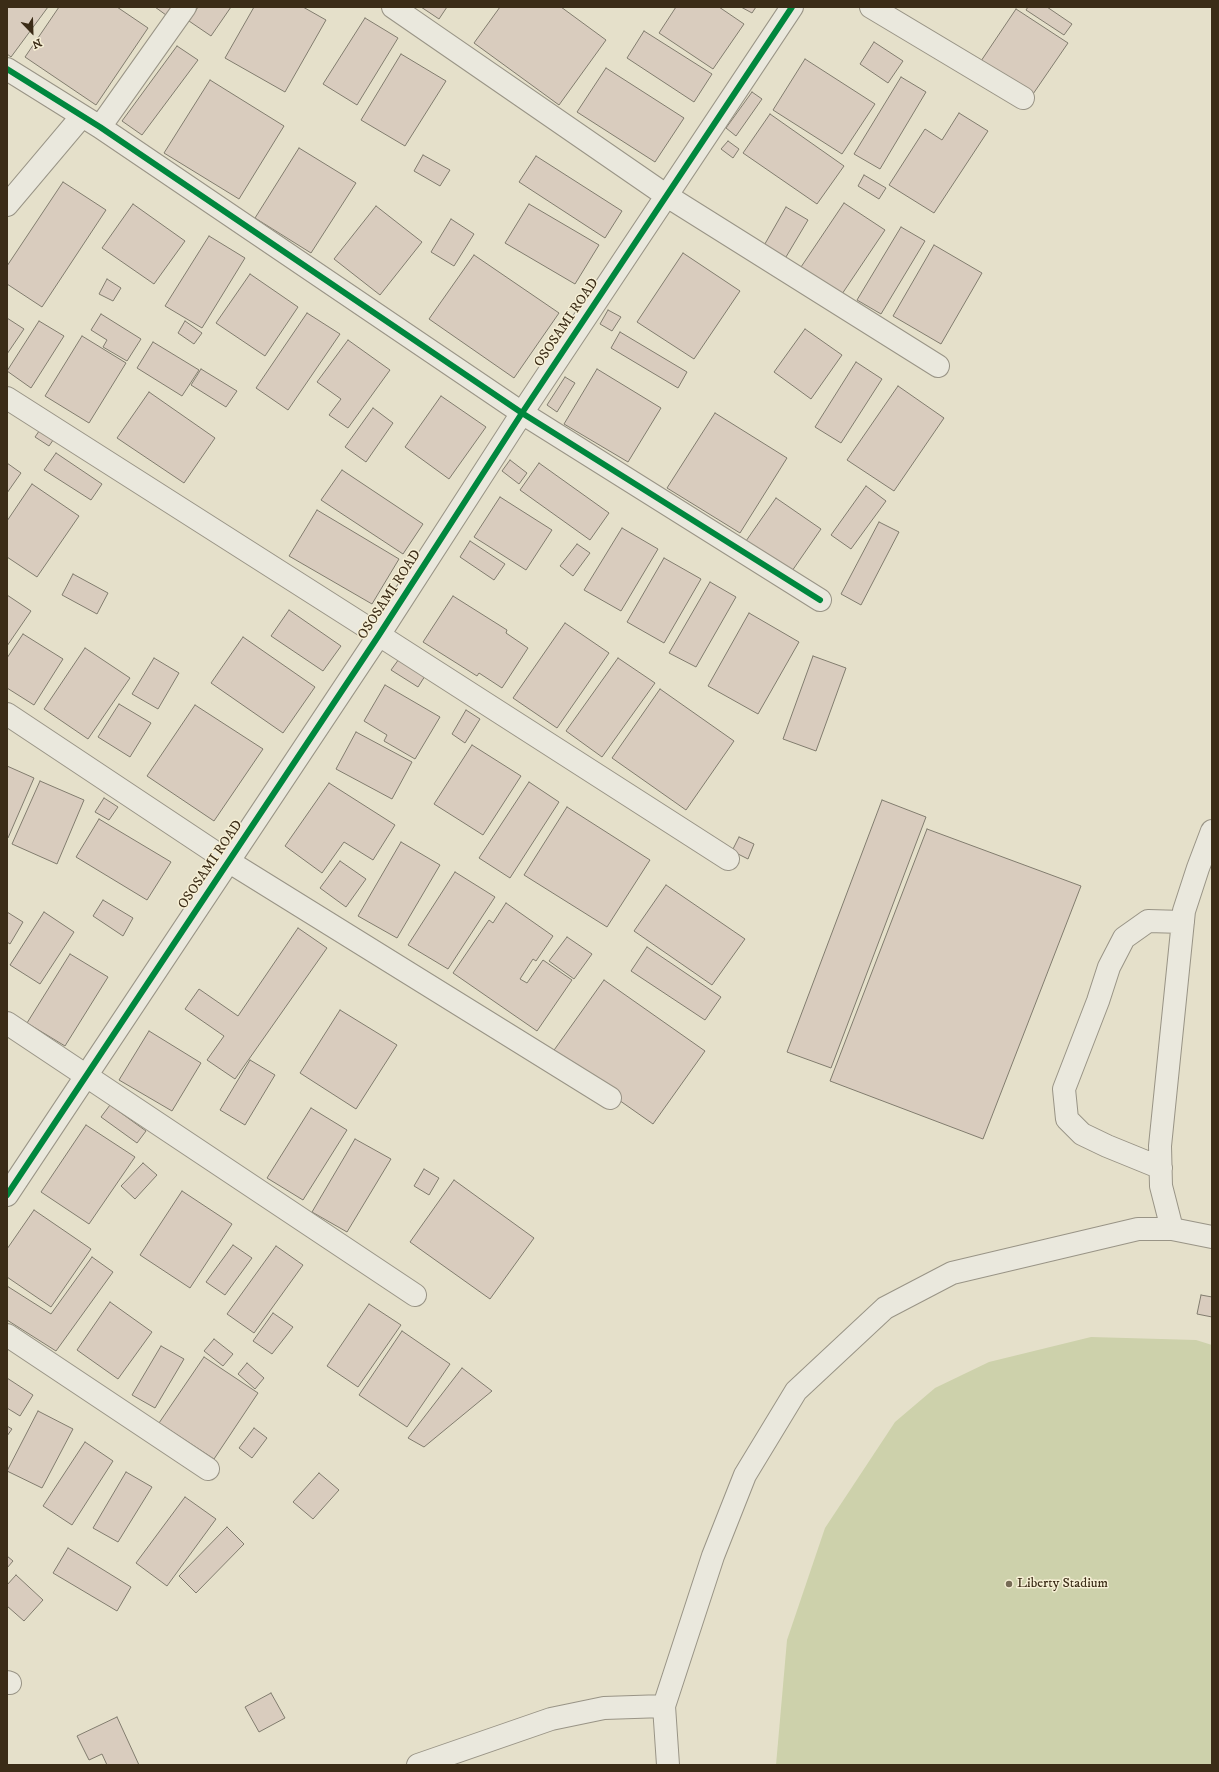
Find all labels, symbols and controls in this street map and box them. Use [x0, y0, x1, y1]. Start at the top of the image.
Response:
north arrow [12, 12, 52, 52]
text: N [30, 35, 44, 51]
street label: OSOSAMI ROAD [531, 275, 603, 371]
street label: OSOSAMI ROAD [355, 547, 425, 643]
street label: OSOSAMI ROAD [175, 817, 247, 913]
place label: Liberty Stadium [1017, 1576, 1108, 1592]
marker: Liberty Stadium [1004, 1579, 1014, 1589]

